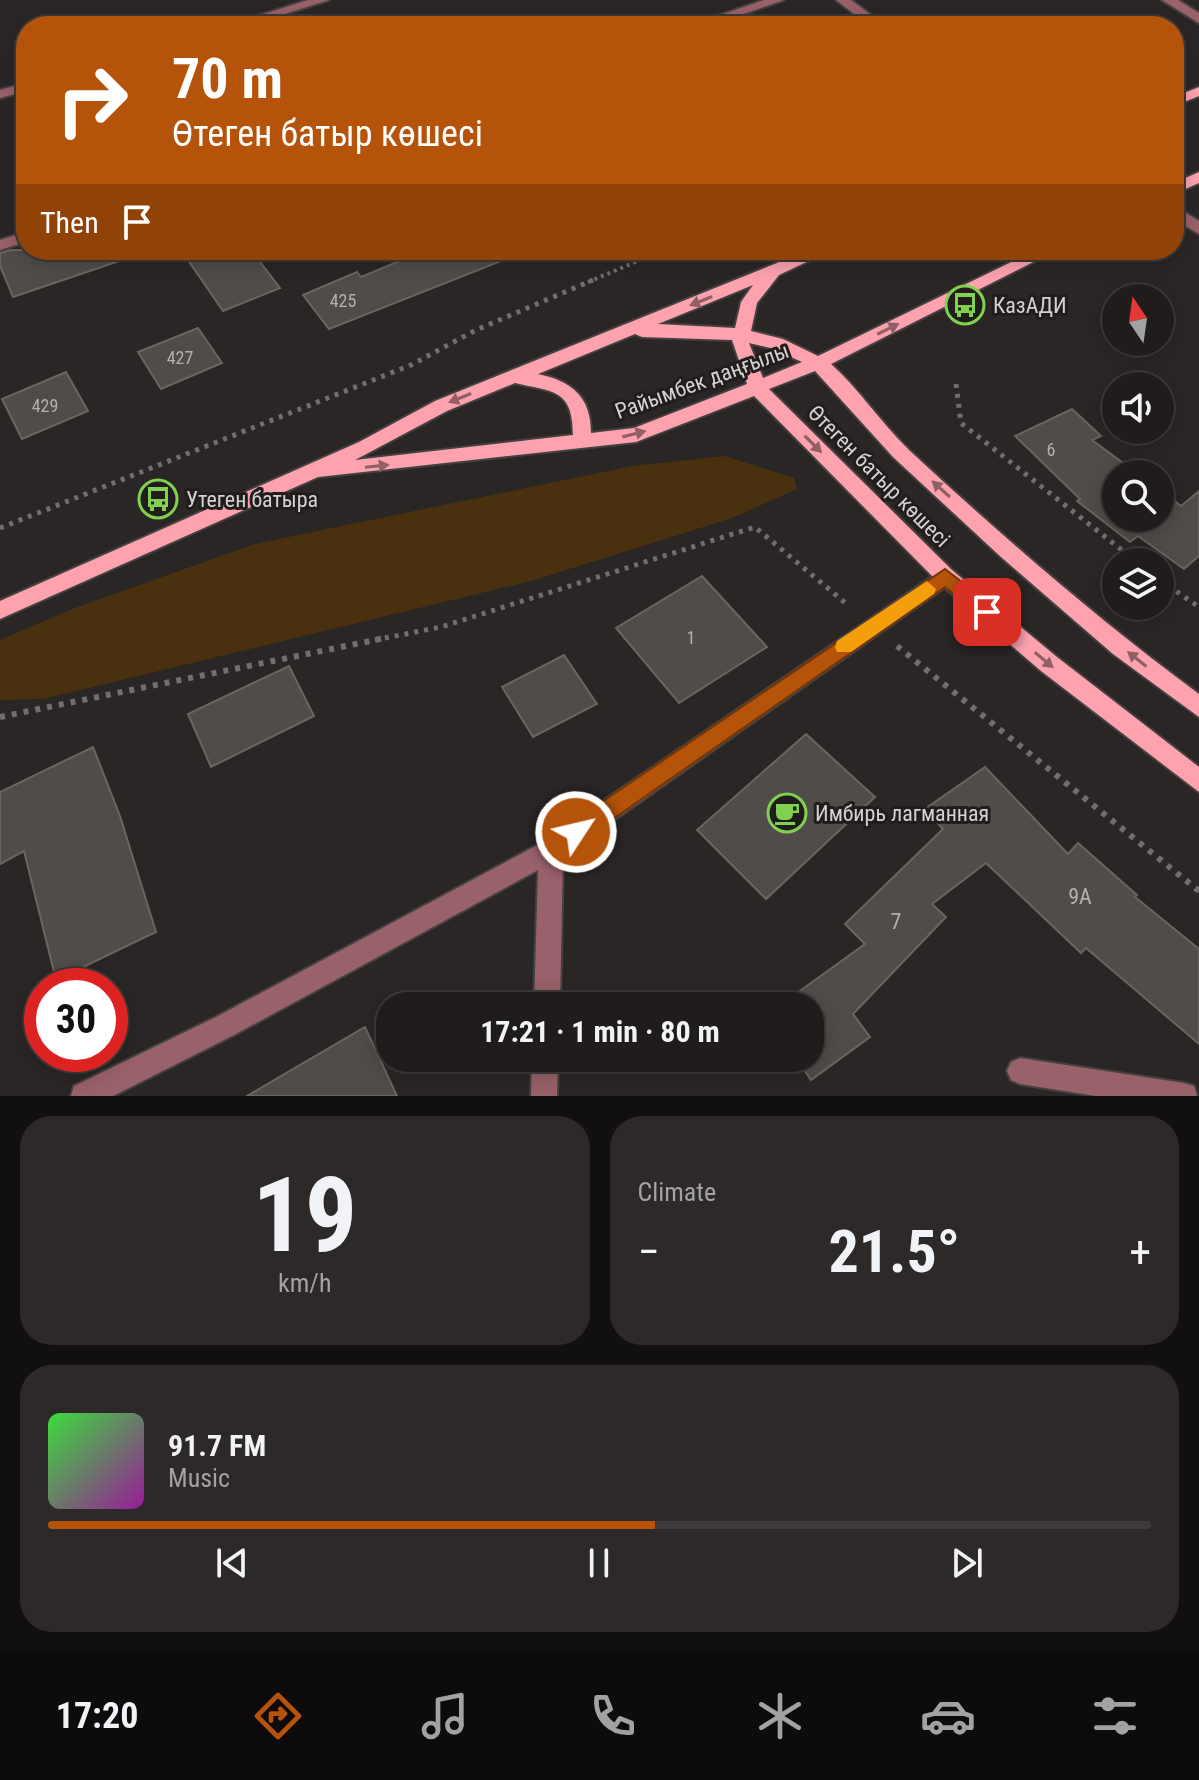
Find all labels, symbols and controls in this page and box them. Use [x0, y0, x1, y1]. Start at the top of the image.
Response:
text: 70 m [172, 46, 283, 112]
icon: right [40, 48, 144, 152]
text: Өтеген батыр көшесі [172, 113, 483, 155]
icon: arrive [115, 200, 159, 244]
text: Then [40, 205, 99, 240]
bus stop icon: КазАДИ [944, 284, 986, 326]
north arrow [1102, 284, 1174, 356]
map controls [1102, 284, 1174, 620]
house number: 425 [330, 290, 356, 311]
place label: КазАДИ [993, 293, 1067, 318]
one-way arrow [689, 294, 713, 307]
one-way arrow [877, 322, 900, 335]
street label: Райымбек даңғылы [612, 338, 792, 424]
house number: 427 [167, 347, 193, 368]
button: sound [1102, 372, 1174, 444]
one-way arrow [448, 392, 472, 405]
house number: 429 [32, 395, 58, 416]
street label: Өтеген батыр көшесі [803, 400, 955, 552]
one-way arrow [622, 427, 647, 439]
one-way arrow [803, 434, 822, 453]
house number: 6 [1047, 439, 1055, 460]
one-way arrow [364, 459, 389, 472]
button: search [1102, 460, 1174, 532]
bus stop icon: Утеген батыра [137, 478, 179, 520]
one-way arrow [931, 480, 950, 498]
place label: Утеген батыра [186, 487, 318, 512]
button: layers [1102, 548, 1174, 620]
pin [953, 578, 1021, 646]
icon: arrive [965, 590, 1009, 634]
house number: 1 [687, 627, 695, 648]
one-way arrow [1034, 651, 1054, 668]
one-way arrow [1127, 651, 1147, 667]
position arrow [534, 790, 618, 874]
cafe icon: Имбирь лагманная [766, 792, 808, 834]
place label: Имбирь лагманная [815, 801, 989, 826]
house number: 9А [1068, 884, 1092, 909]
house number: 7 [891, 909, 901, 934]
speed limit sign: 30 [24, 968, 128, 1072]
text: 17:21 · 1 min · 80 m [480, 1014, 720, 1049]
text: 19 [252, 1155, 357, 1276]
text: Climate [638, 1177, 716, 1207]
text: 21.5° [828, 1216, 960, 1287]
text: − [638, 1226, 660, 1278]
text: + [1129, 1226, 1151, 1278]
text: km/h [278, 1268, 332, 1298]
text: 91.7 FM [168, 1428, 266, 1463]
text: Music [168, 1463, 230, 1493]
icon: previous [210, 1541, 254, 1585]
icon: pause [577, 1541, 621, 1585]
icon: next [945, 1541, 989, 1585]
icon: directions [250, 1688, 306, 1744]
icon: music [417, 1688, 473, 1744]
icon: phone [585, 1688, 641, 1744]
icon: climate [752, 1688, 808, 1744]
icon: car [920, 1688, 976, 1744]
icon: filters [1087, 1688, 1143, 1744]
text: 17:20 [56, 1695, 138, 1737]

